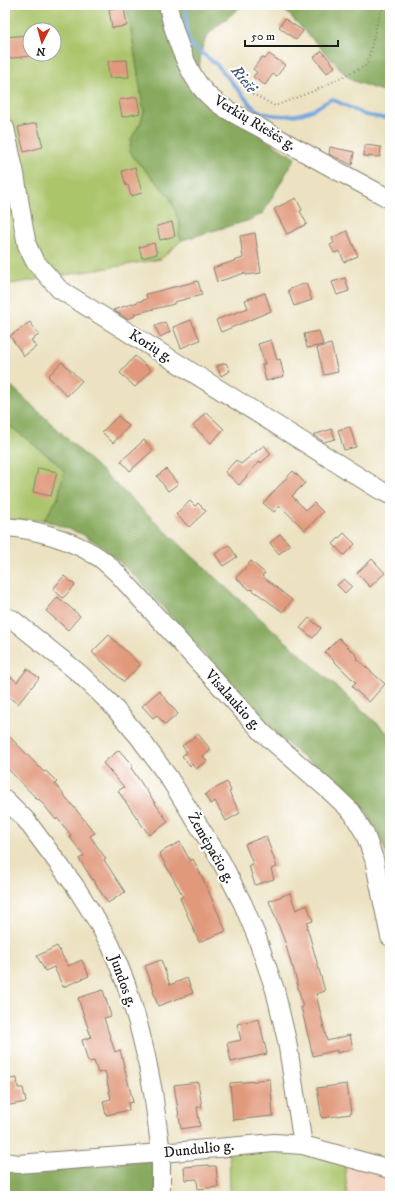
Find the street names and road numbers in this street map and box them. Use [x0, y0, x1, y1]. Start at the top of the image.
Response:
street label: Verkių Riešės g. [210, 91, 300, 155]
street label: Korių g. [125, 325, 177, 367]
street label: Visalaukio g. [200, 665, 265, 734]
street label: Žemėpačio g. [183, 809, 239, 887]
street label: Jundos g. [104, 950, 141, 1010]
street label: Dundulio g. [163, 1136, 235, 1162]

